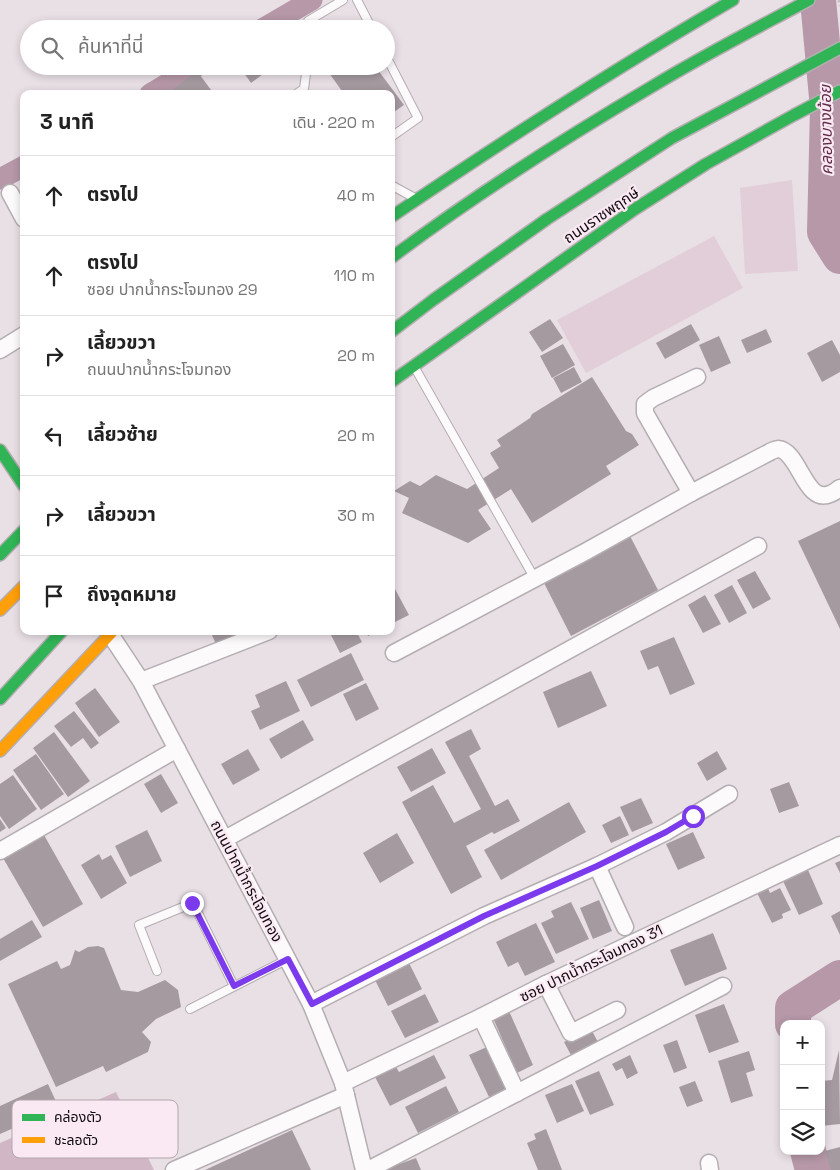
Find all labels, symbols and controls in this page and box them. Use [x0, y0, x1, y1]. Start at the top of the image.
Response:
search box [20, 20, 395, 75]
icon: search [38, 34, 66, 62]
text: ค้นหาที่นี่ [78, 34, 143, 59]
water label: คลองบางน้อย [815, 83, 837, 175]
text: 3 นาที [40, 108, 94, 135]
text: เดิน · 220 m [292, 112, 375, 133]
icon: ahead [40, 182, 68, 210]
text: ตรงไป [87, 182, 139, 207]
street label: ถนนราชพฤกษ์ [560, 183, 643, 247]
text: 40 m [337, 185, 375, 206]
text: ตรงไป [87, 250, 139, 275]
icon: ahead [40, 262, 68, 290]
text: 110 m [333, 265, 375, 286]
text: ซอย ปากน้ำกระโจมทอง 29 [87, 279, 257, 300]
text: เลี้ยวขวา [87, 330, 156, 355]
icon: right [40, 342, 68, 370]
text: 20 m [337, 345, 375, 366]
text: ถนนปากน้ำกระโจมทอง [87, 359, 231, 380]
icon: left [40, 422, 68, 450]
text: เลี้ยวซ้าย [87, 422, 158, 447]
text: 20 m [337, 425, 375, 446]
icon: right [40, 502, 68, 530]
text: เลี้ยวขวา [87, 502, 156, 527]
text: 30 m [337, 505, 375, 526]
icon: arrive [40, 582, 68, 610]
text: ถึงจุดหมาย [87, 582, 177, 607]
route start [682, 805, 705, 828]
street label: ถนนปากน้ำกระโจมทอง [207, 816, 288, 945]
route end [181, 892, 204, 915]
street label: ซอย ปากน้ำกระโจมทอง 31 [516, 919, 666, 1006]
map controls [780, 1020, 825, 1155]
button: + [780, 1020, 825, 1065]
button: − [780, 1065, 825, 1110]
legend [12, 1100, 178, 1158]
text: คล่องตัว [54, 1108, 102, 1126]
button: layers [780, 1110, 825, 1155]
text: ชะลอตัว [54, 1131, 98, 1149]

